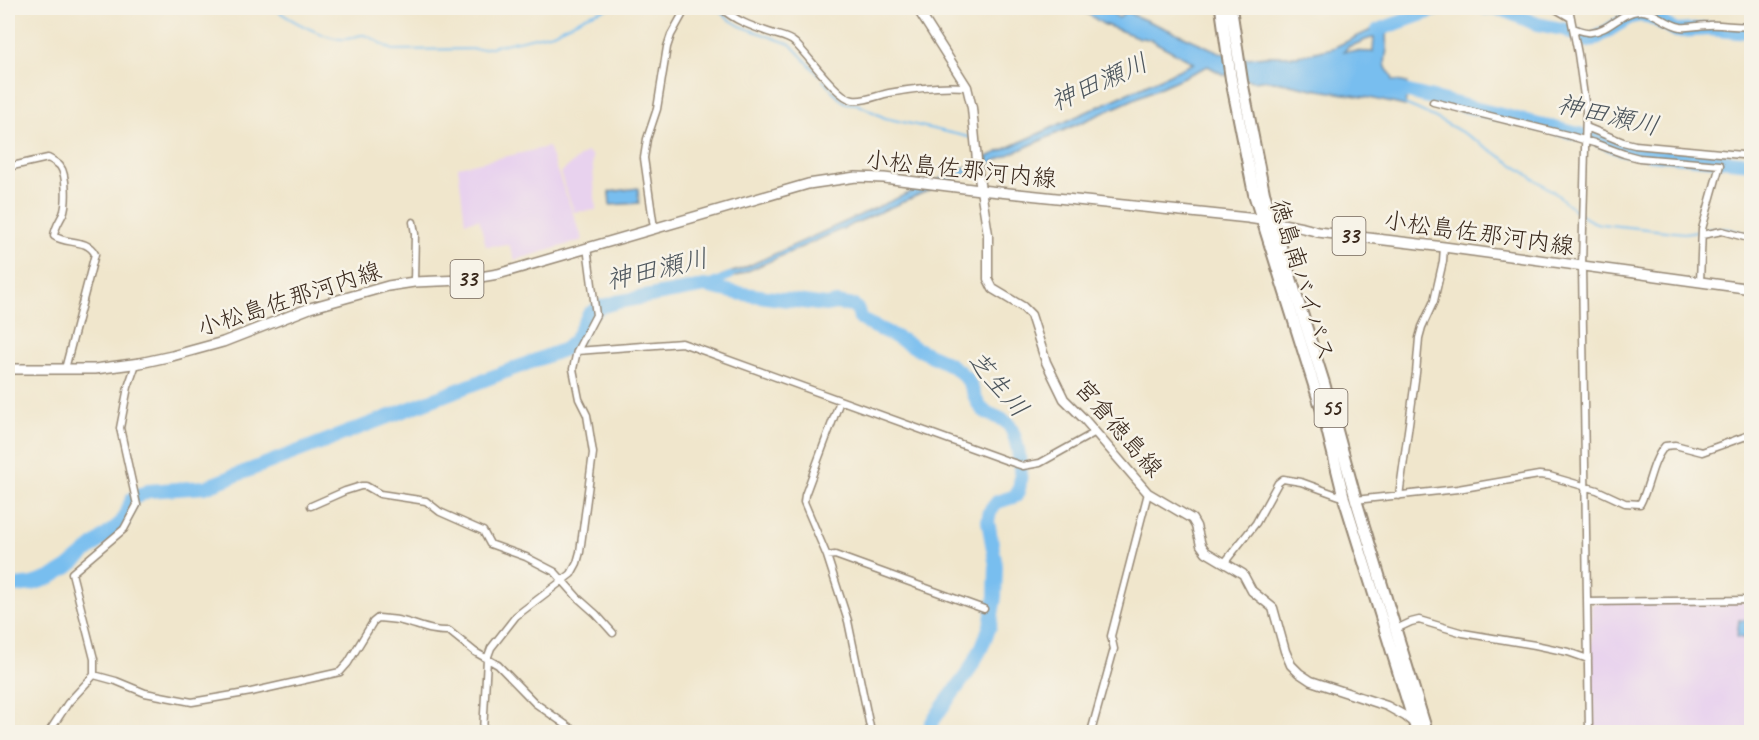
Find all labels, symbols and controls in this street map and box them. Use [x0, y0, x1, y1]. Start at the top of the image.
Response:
water label: 神田瀬川 [1045, 46, 1153, 118]
water label: 神田瀬川 [1554, 87, 1662, 143]
street label: 小松島佐那河内線 [864, 144, 1058, 194]
street label: 徳島南バイパス [1264, 196, 1342, 364]
street label: 小松島佐那河内線 [1382, 205, 1576, 261]
road number: 33 [1332, 217, 1366, 255]
water label: 神田瀬川 [603, 241, 711, 297]
street label: 小松島佐那河内線 [193, 255, 385, 343]
road number: 33 [450, 260, 484, 298]
water label: 芝生川 [960, 344, 1036, 424]
street label: 宮倉徳島線 [1068, 373, 1170, 483]
road number: 55 [1314, 389, 1348, 427]

